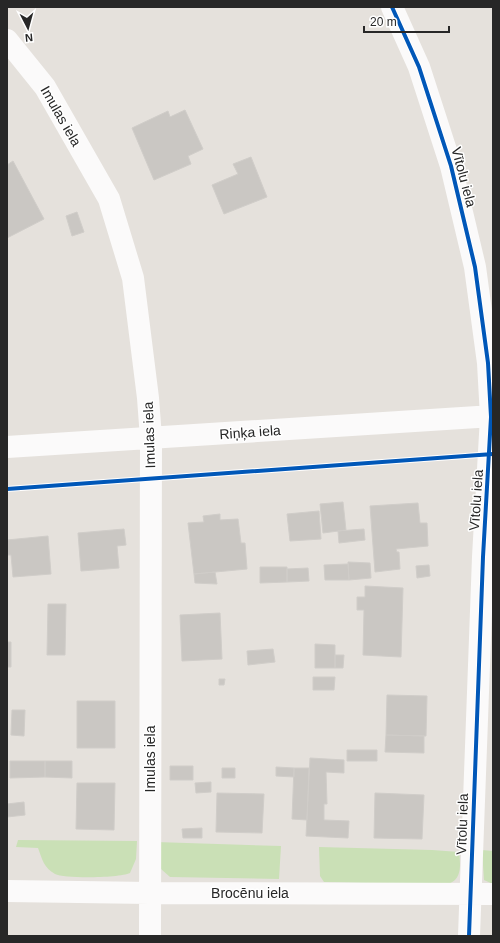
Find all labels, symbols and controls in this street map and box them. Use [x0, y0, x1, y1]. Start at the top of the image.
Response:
north arrow [8, 8, 48, 48]
scale bar [364, 8, 449, 34]
text: 20 m [370, 15, 397, 29]
text: N [24, 32, 34, 44]
street label: Imulas iela [37, 83, 85, 149]
street label: Vītolu iela [448, 145, 480, 209]
street label: Imulas iela [140, 401, 158, 469]
street label: Riņķa iela [219, 422, 281, 442]
street label: Vītolu iela [466, 469, 486, 531]
street label: Imulas iela [142, 725, 158, 792]
street label: Vītolu iela [453, 793, 471, 855]
street label: Brocēnu iela [211, 885, 289, 901]

